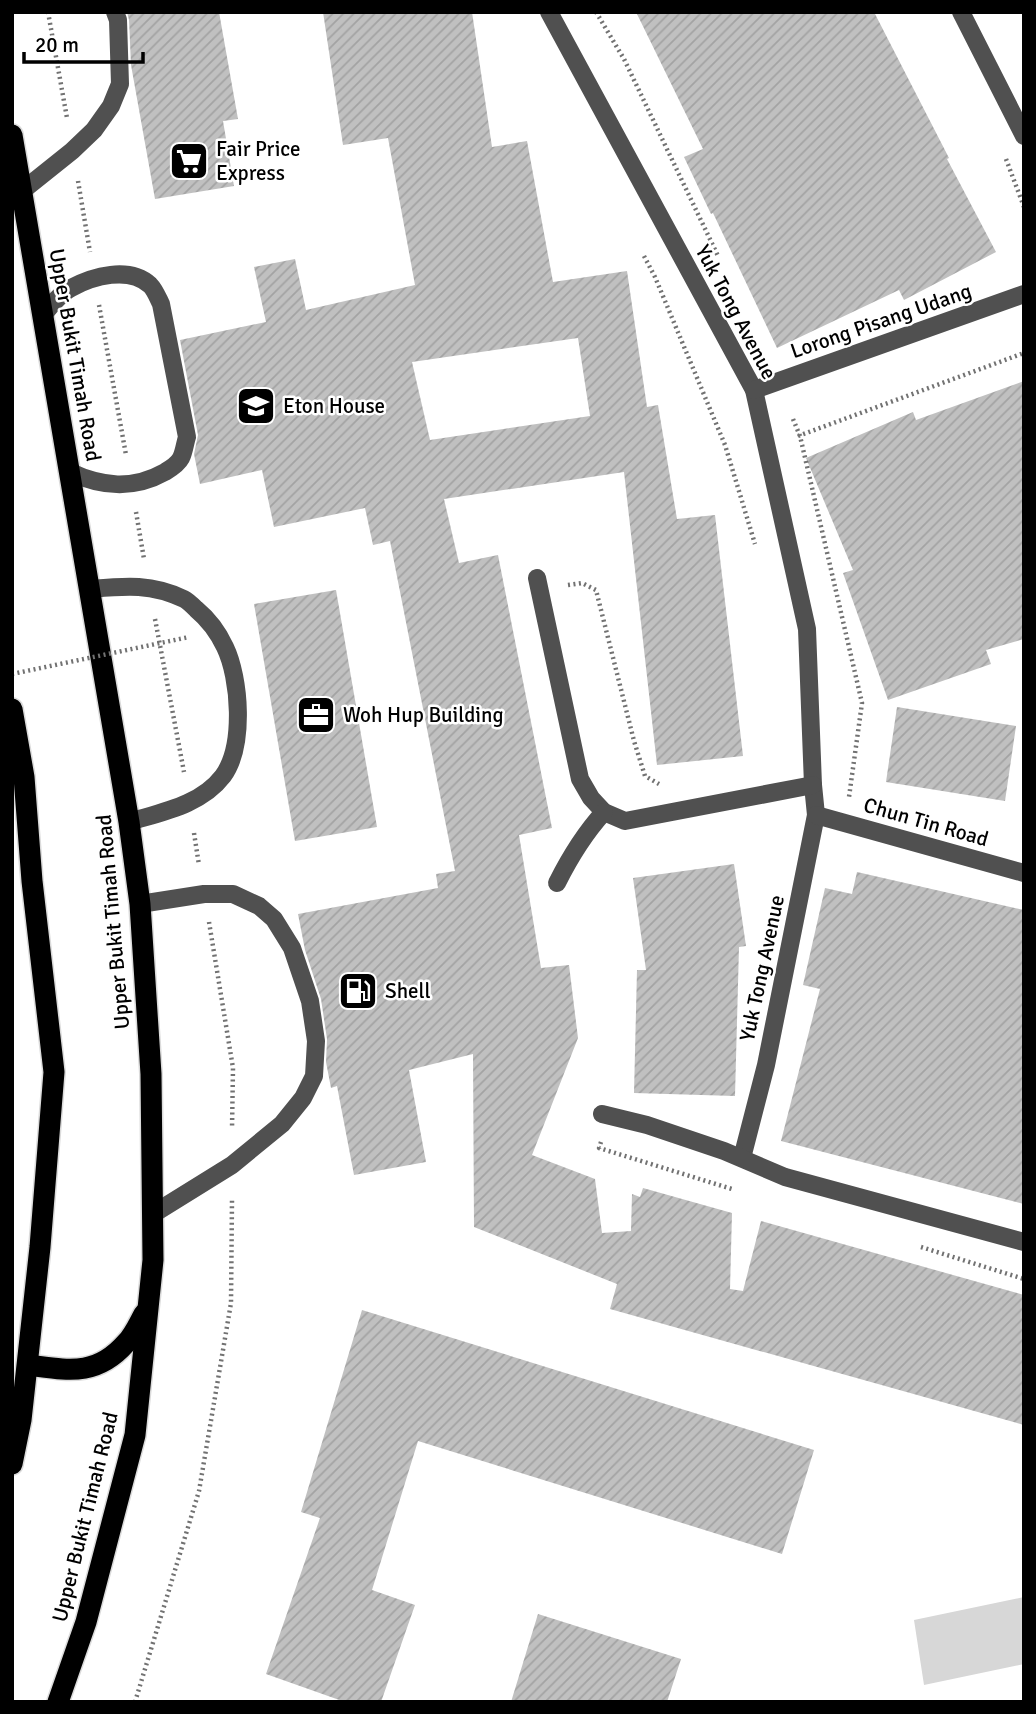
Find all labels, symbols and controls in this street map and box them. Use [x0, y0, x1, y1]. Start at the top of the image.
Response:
scale bar [24, 21, 144, 65]
text: 20 m [35, 32, 79, 58]
place label: Fair Price Express [216, 136, 301, 186]
supermarket icon: Fair Price Express [168, 140, 210, 182]
street label: Yuk Tong Avenue [690, 240, 782, 384]
street label: Upper Bukit Timah Road [43, 247, 107, 463]
street label: Lorong Pisang Udang [787, 278, 975, 364]
school or university icon: Eton House [235, 385, 277, 427]
place label: Eton House [283, 393, 385, 419]
office icon: Woh Hup Building [295, 694, 337, 736]
place label: Woh Hup Building [343, 702, 504, 728]
street label: Chun Tin Road [861, 792, 991, 852]
street label: Upper Bukit Timah Road [91, 813, 135, 1031]
street label: Yuk Tong Avenue [734, 893, 790, 1043]
fuel station icon: Shell [337, 970, 379, 1012]
place label: Shell [385, 978, 431, 1004]
street label: Upper Bukit Timah Road [46, 1409, 124, 1625]

